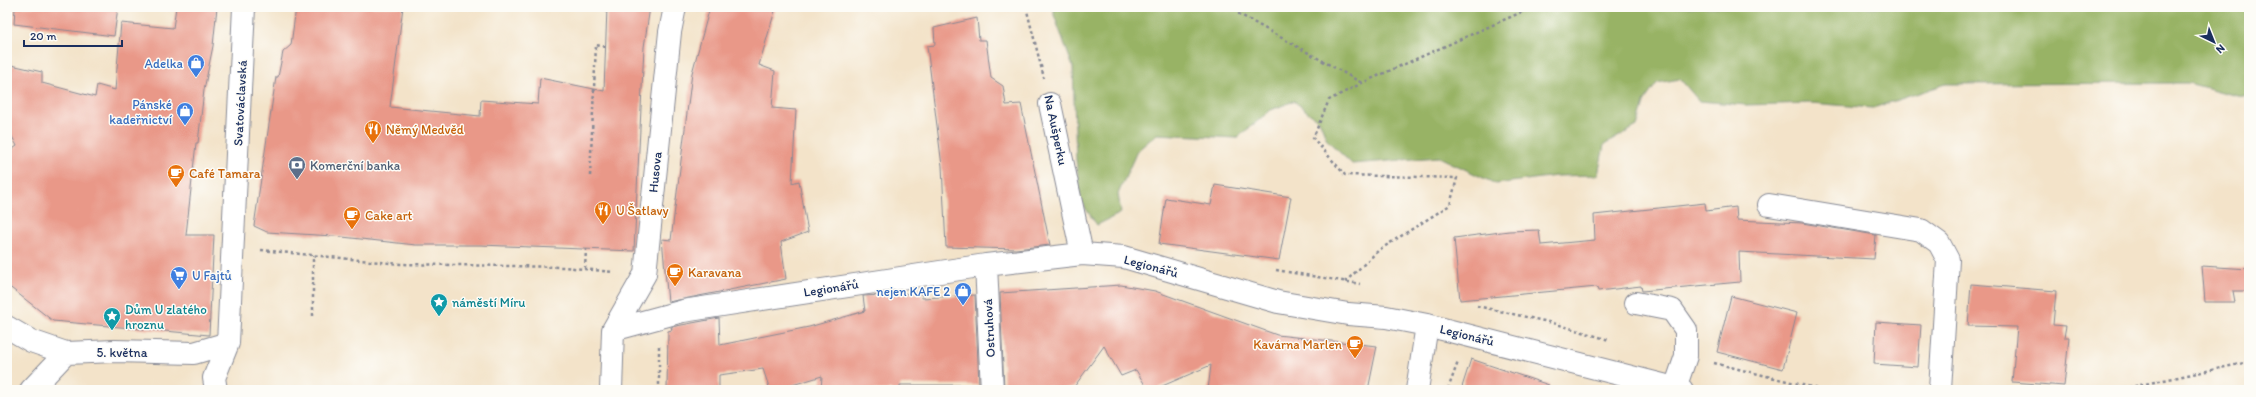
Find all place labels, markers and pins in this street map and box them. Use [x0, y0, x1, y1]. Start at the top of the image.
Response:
shop icon: Adelka [186, 53, 206, 78]
place label: Adelka [145, 56, 184, 71]
place label: Pánské kadeřnictví [109, 97, 173, 127]
shop icon: Pánské kadeřnictví [175, 101, 195, 126]
restaurant icon: Němý Medvěd [363, 119, 383, 144]
place label: Němý Medvěd [386, 122, 464, 137]
bank icon: Komerční banka [287, 155, 307, 180]
place label: Komerční banka [310, 158, 401, 173]
cafe icon: Café Tamara [166, 163, 186, 188]
place label: Café Tamara [189, 166, 261, 181]
restaurant icon: U Šatlavy [593, 200, 613, 225]
place label: U Šatlavy [616, 203, 669, 218]
cafe icon: Cake art [342, 205, 362, 230]
place label: Cake art [365, 208, 413, 223]
cafe icon: Karavana [665, 262, 685, 287]
supermarket icon: U Fajtů [169, 265, 189, 290]
place label: Karavana [688, 265, 742, 280]
place label: U Fajtů [192, 268, 232, 283]
shop icon: nejen KAFE 2 [953, 281, 973, 306]
place label: nejen KAFE 2 [876, 284, 950, 299]
place icon: náměstí Míru [429, 292, 449, 317]
place label: náměstí Míru [452, 295, 525, 310]
place label: Dům U zlatého hroznu [125, 302, 207, 332]
place icon: Dům U zlatého hroznu [102, 306, 122, 331]
cafe icon: Kavárna Marlen [1345, 334, 1365, 359]
place label: Kavárna Marlen [1253, 337, 1343, 352]

